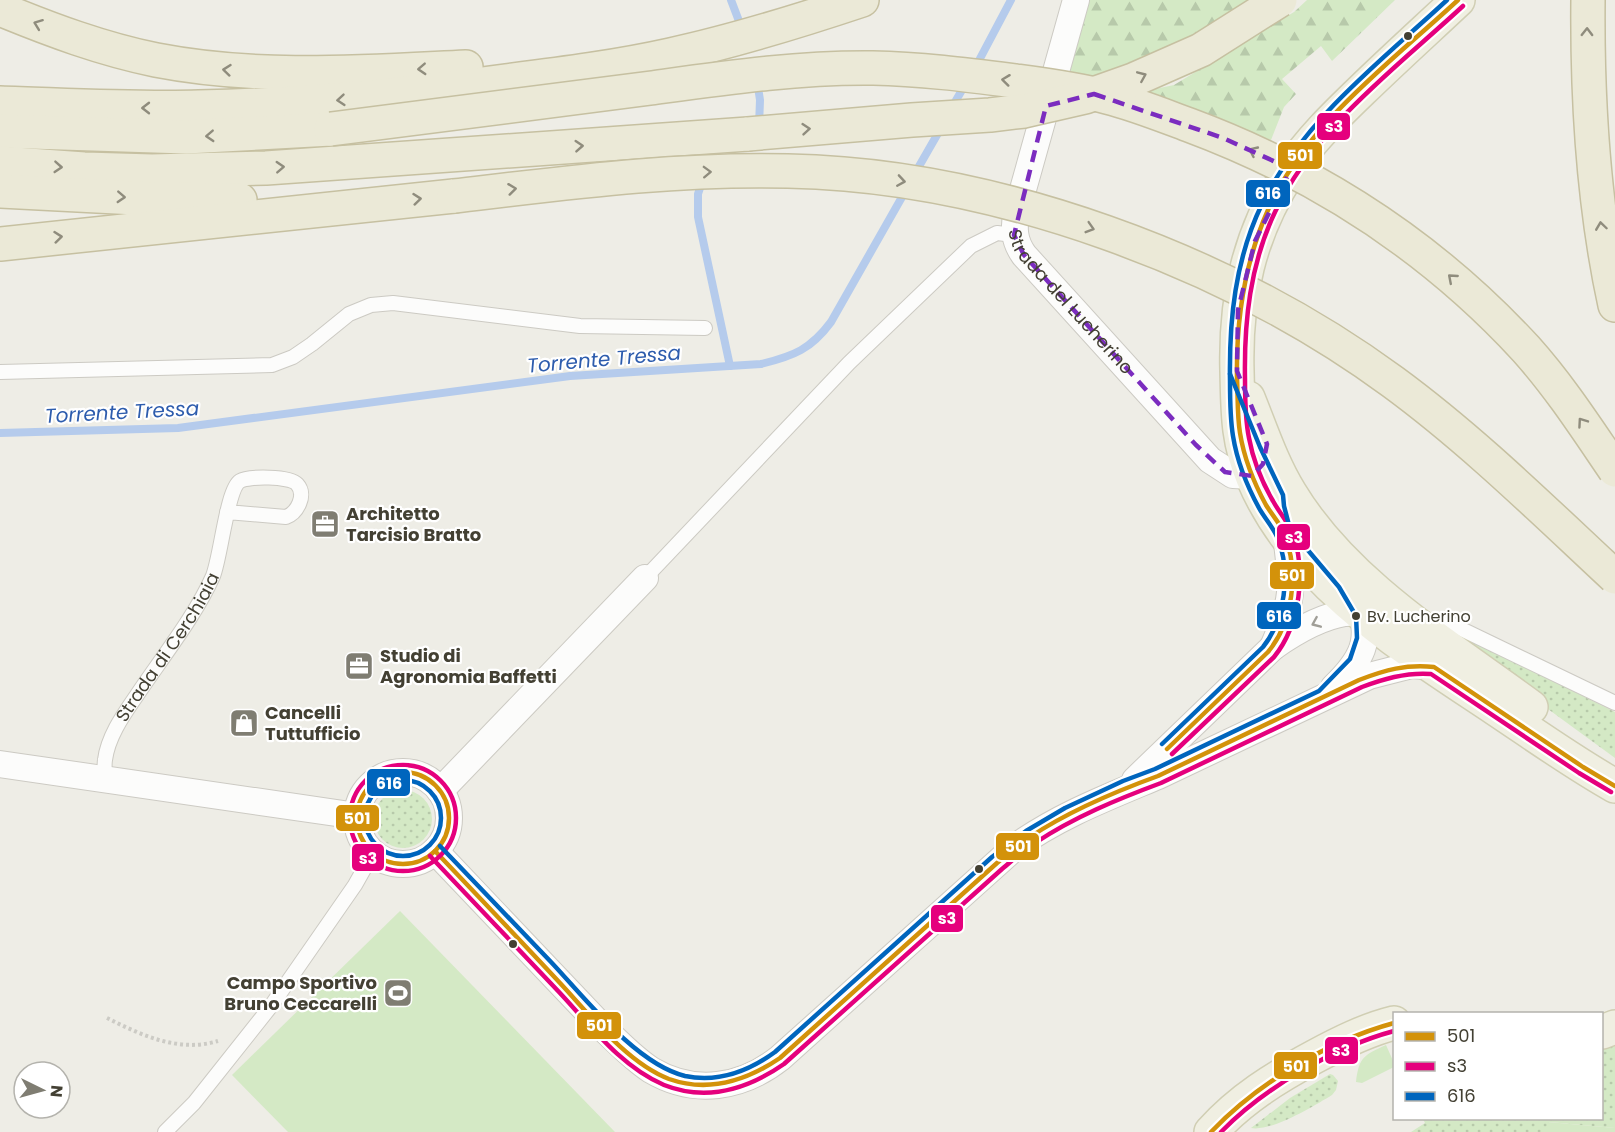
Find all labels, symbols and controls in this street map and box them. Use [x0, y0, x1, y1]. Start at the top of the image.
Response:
one-way arrow [34, 19, 45, 31]
one-way arrow [1581, 28, 1593, 37]
unlabelled marker [1402, 30, 1414, 42]
one-way arrow [418, 63, 427, 76]
one-way arrow [223, 64, 232, 77]
one-way arrow [1136, 71, 1147, 83]
one-way arrow [1002, 74, 1011, 86]
one-way arrow [336, 93, 346, 106]
one-way arrow [142, 102, 151, 114]
line badge: s3 [1316, 112, 1351, 141]
text: s3 [1325, 115, 1343, 138]
one-way arrow [801, 123, 811, 136]
one-way arrow [205, 129, 214, 142]
one-way arrow [574, 140, 583, 153]
line badge: 501 [1277, 141, 1323, 170]
text: 501 [1287, 144, 1313, 167]
one-way arrow [1248, 147, 1259, 159]
one-way arrow [54, 161, 63, 174]
one-way arrow [275, 161, 284, 174]
one-way arrow [702, 166, 711, 178]
one-way arrow [896, 175, 906, 187]
line badge: 616 [1245, 179, 1291, 208]
text: 616 [1255, 182, 1281, 205]
one-way arrow [508, 183, 517, 196]
one-way arrow [117, 191, 126, 204]
one-way arrow [412, 193, 422, 206]
one-way arrow [1084, 221, 1095, 233]
one-way arrow [1595, 222, 1608, 231]
street label: Strada del Lucherino [1003, 227, 1139, 380]
one-way arrow [54, 231, 63, 244]
one-way arrow [1448, 274, 1459, 285]
water label: Torrente Tressa [526, 338, 682, 380]
water label: Torrente Tressa [44, 394, 200, 430]
one-way arrow [1578, 417, 1589, 428]
place label: Architetto Tarcisio Bratto [346, 501, 481, 547]
office icon: Architetto Tarcisio Bratto [309, 508, 341, 540]
line badge: s3 [1276, 523, 1311, 551]
text: s3 [1285, 526, 1303, 549]
line badge: 501 [1269, 561, 1315, 590]
text: 501 [1279, 564, 1305, 587]
street label: Strada di Cerchiaia [109, 568, 225, 727]
line badge: 616 [1256, 601, 1302, 630]
text: 616 [1266, 605, 1292, 628]
place label: Bv. Lucherino [1367, 605, 1471, 628]
marker: Bv. Lucherino [1350, 610, 1362, 622]
one-way arrow [1311, 616, 1322, 628]
place label: Studio di Agronomia Baffetti [380, 643, 557, 689]
office icon: Studio di Agronomia Baffetti [343, 650, 375, 682]
place label: Cancelli Tuttufficio [265, 700, 360, 746]
shop icon: Cancelli Tuttufficio [228, 707, 260, 739]
line badge: 616 [366, 768, 411, 797]
text: 616 [376, 772, 402, 795]
line badge: 501 [335, 804, 380, 832]
text: 501 [344, 807, 370, 830]
line badge: 501 [995, 832, 1040, 861]
text: 501 [1005, 835, 1031, 858]
line badge: s3 [351, 843, 385, 872]
text: s3 [359, 847, 377, 870]
unlabelled marker [973, 863, 985, 875]
line badge: s3 [930, 904, 964, 933]
text: s3 [938, 907, 956, 930]
unlabelled marker [507, 938, 519, 950]
place label: Campo Sportivo Bruno Ceccarelli [224, 970, 377, 1016]
sports icon: Campo Sportivo Bruno Ceccarelli [382, 977, 414, 1009]
line badge: 501 [576, 1011, 622, 1040]
legend [1393, 1012, 1603, 1120]
text: 501 [586, 1014, 612, 1037]
text: 501 [1447, 1023, 1475, 1048]
line badge: s3 [1324, 1036, 1359, 1065]
text: s3 [1332, 1039, 1350, 1062]
line badge: 501 [1273, 1051, 1318, 1080]
text: s3 [1447, 1053, 1467, 1078]
text: 501 [1283, 1055, 1309, 1078]
north arrow [12, 1060, 72, 1120]
text: 616 [1447, 1083, 1476, 1108]
text: N [44, 1084, 68, 1098]

